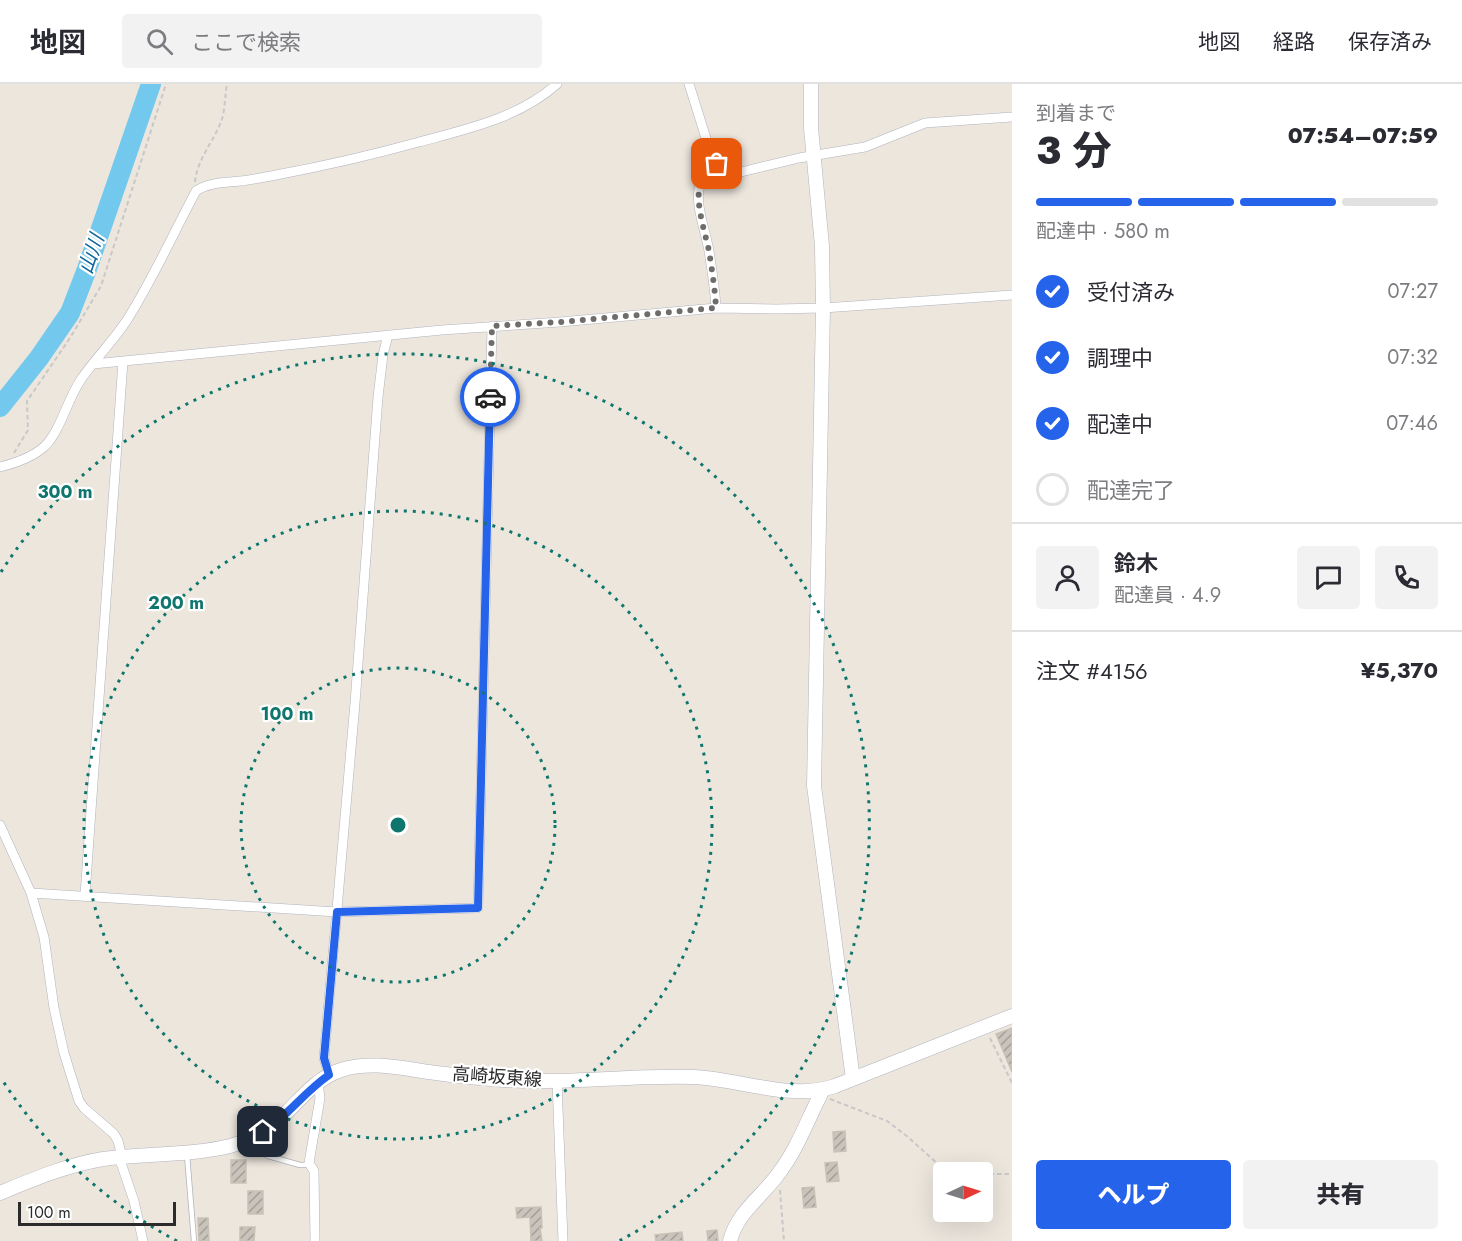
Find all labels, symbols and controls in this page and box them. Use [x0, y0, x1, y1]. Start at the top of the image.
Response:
search box [122, 14, 542, 68]
text: 地図 [30, 22, 86, 63]
icon: search [143, 25, 176, 58]
text: ここで検索 [191, 26, 301, 58]
text: 地図 [1198, 27, 1240, 57]
text: 経路 [1273, 27, 1315, 57]
text: 保存済み [1348, 27, 1432, 57]
text: 到着まで [1036, 99, 1116, 128]
text: 07:54–07:59 [1288, 119, 1438, 151]
text: 3 分 [1036, 122, 1112, 179]
pin [691, 138, 742, 189]
icon: bag [700, 147, 733, 180]
text: 配達中 · 580 m [1036, 217, 1170, 246]
water label: 山川 [71, 229, 112, 278]
icon: check [1036, 275, 1069, 308]
text: 受付済み [1087, 276, 1175, 308]
text: 07:27 [1388, 277, 1438, 306]
icon: check [1036, 341, 1069, 374]
text: 調理中 [1087, 342, 1153, 374]
text: 07:32 [1387, 343, 1438, 372]
courier [460, 367, 520, 427]
icon: car [474, 381, 507, 414]
icon: check [1036, 407, 1069, 440]
text: 配達中 [1087, 408, 1153, 440]
text: 07:46 [1386, 409, 1438, 438]
text: 配達完了 [1087, 474, 1175, 506]
text: 300 m [37, 479, 93, 505]
button: person [1036, 546, 1099, 609]
button: chat [1297, 546, 1360, 609]
button: phone [1375, 546, 1438, 609]
text: 鈴木 [1114, 547, 1158, 579]
text: 配達員 · 4.9 [1114, 581, 1221, 610]
text: 200 m [148, 590, 204, 616]
text: ¥5,370 [1361, 654, 1438, 686]
text: 注文 #4156 [1036, 655, 1148, 687]
text: 100 m [260, 701, 314, 727]
centre of rings [388, 815, 408, 835]
street label: 高崎坂東線 [451, 1061, 543, 1093]
pin [237, 1106, 288, 1157]
icon: home [246, 1115, 279, 1148]
button: ヘルプ [1036, 1160, 1231, 1229]
button: 共有 [1243, 1160, 1438, 1229]
north arrow [933, 1162, 993, 1222]
map controls [933, 1162, 993, 1222]
scale bar [18, 1199, 176, 1226]
text: 100 m [27, 1201, 71, 1224]

